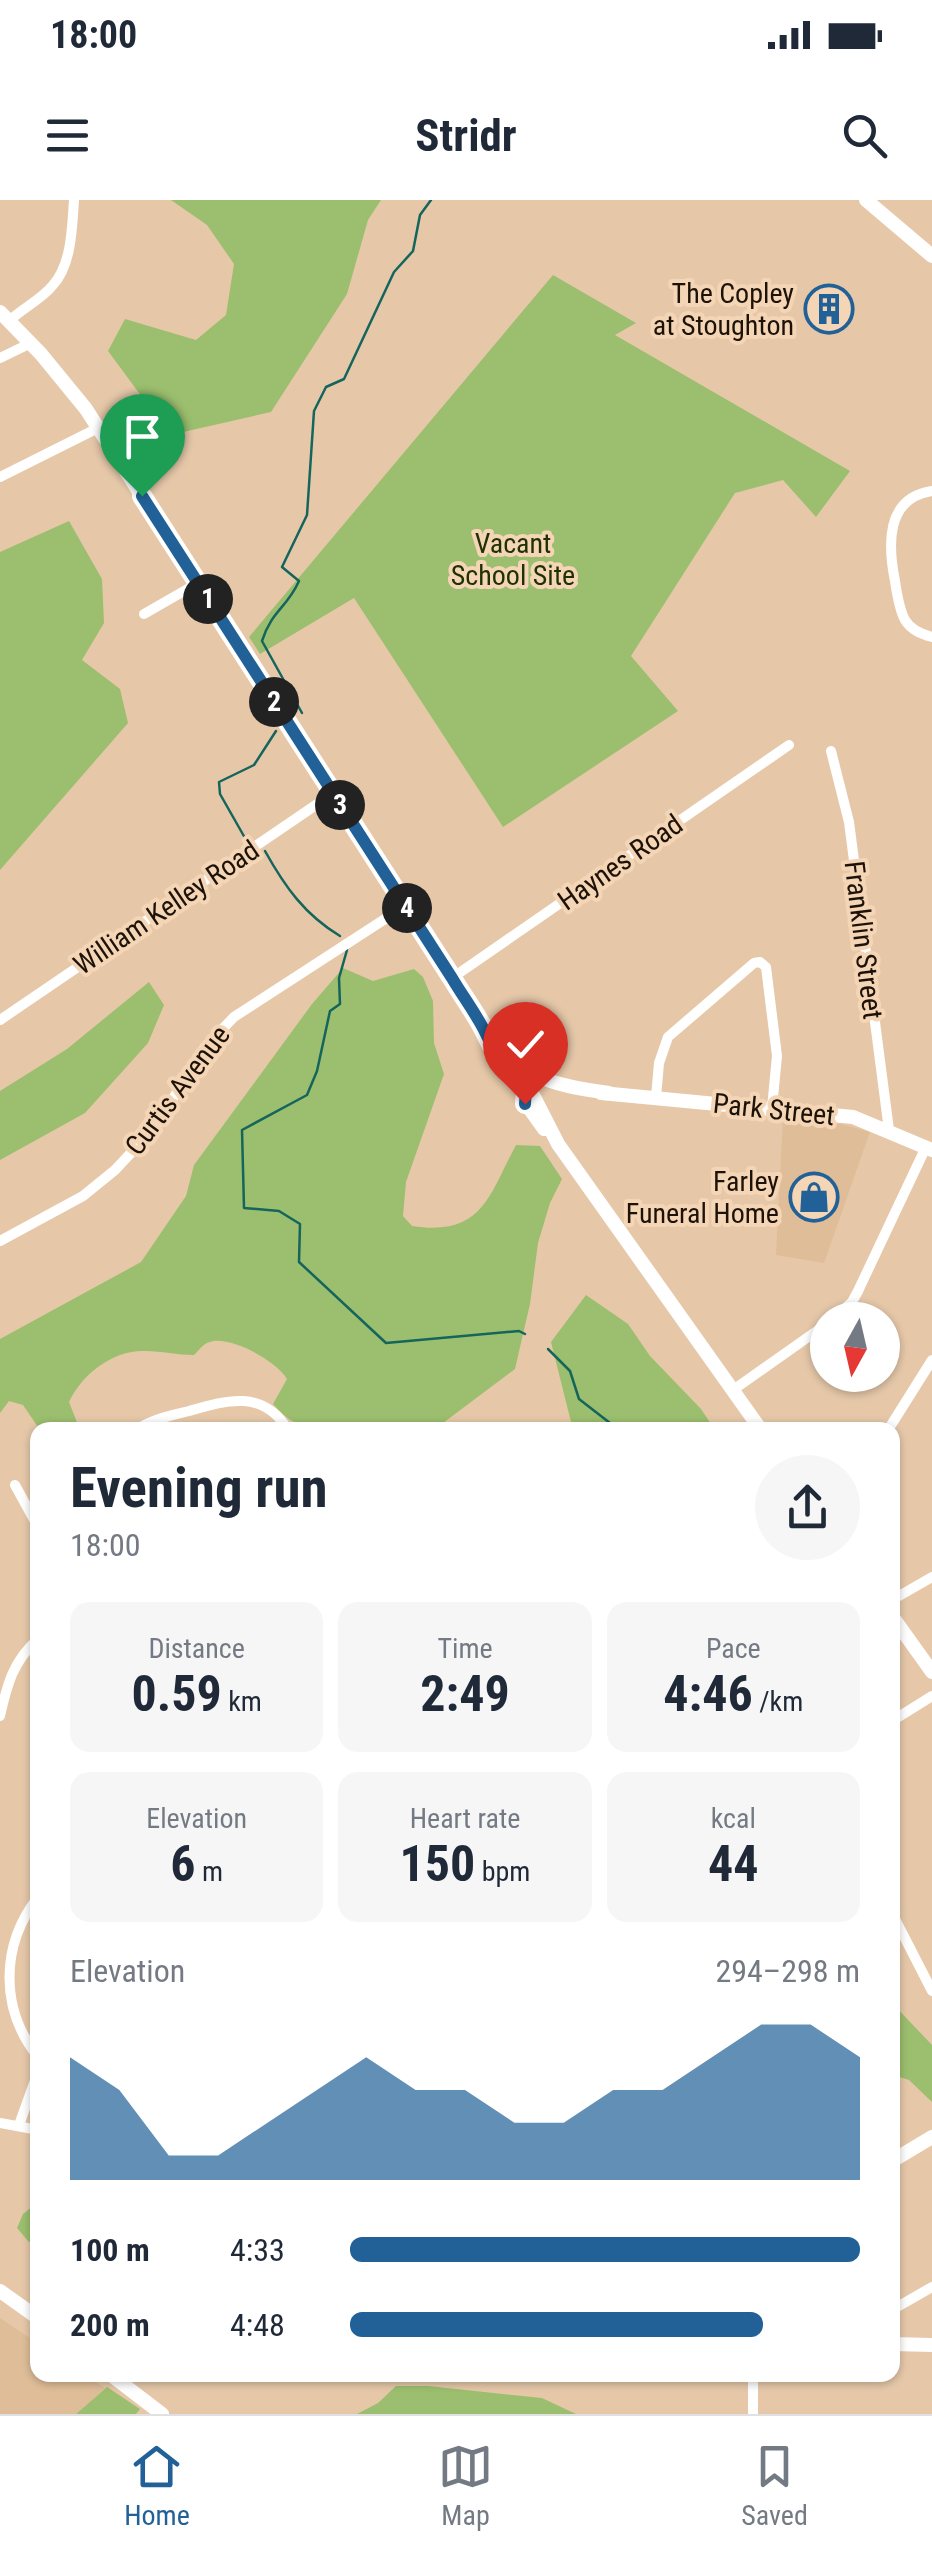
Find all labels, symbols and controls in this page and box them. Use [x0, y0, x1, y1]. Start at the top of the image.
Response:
text: 18:00 [50, 13, 137, 57]
icon: menu [40, 108, 95, 163]
icon: search [837, 108, 892, 163]
text: Stridr [415, 109, 517, 162]
place label: The Copley at Stoughton [653, 277, 794, 342]
building icon: The Copley at Stoughton [803, 283, 855, 335]
pin [100, 394, 185, 497]
icon: arrive [115, 409, 170, 464]
park label: Vacant School Site [451, 527, 575, 592]
pin: 1 [183, 574, 233, 624]
text: 1 [201, 582, 215, 615]
pin: 2 [249, 677, 299, 727]
text: 2 [267, 685, 281, 718]
pin: 3 [315, 780, 365, 830]
text: 3 [333, 788, 347, 821]
street label: Haynes Road [552, 807, 689, 917]
street label: William Kelley Road [67, 833, 265, 982]
street label: Franklin Street [837, 859, 890, 1021]
pin: 4 [382, 883, 432, 933]
text: 4 [400, 891, 414, 924]
pin [483, 1002, 568, 1105]
icon: check [498, 1017, 553, 1072]
street label: Curtis Avenue [118, 1019, 237, 1161]
street label: Park Street [712, 1087, 836, 1132]
place label: Farley Funeral Home [626, 1165, 779, 1230]
shop icon: Farley Funeral Home [788, 1171, 840, 1223]
north arrow [810, 1302, 900, 1392]
map controls [810, 1302, 900, 1392]
button: share [755, 1455, 860, 1560]
text: Evening run [70, 1456, 328, 1520]
text: 18:00 [70, 1526, 141, 1564]
text: Distance [148, 1632, 245, 1665]
text: Time [437, 1632, 493, 1665]
text: Pace [706, 1632, 761, 1665]
text: 0.59 [131, 1665, 222, 1723]
text: 2:49 [420, 1665, 510, 1723]
text: 4:46 [663, 1665, 753, 1723]
text: km [222, 1685, 262, 1718]
text: /km [753, 1685, 803, 1718]
text: Elevation [146, 1802, 247, 1835]
text: Heart rate [410, 1802, 520, 1835]
text: kcal [711, 1802, 756, 1835]
text: 6 [170, 1835, 196, 1893]
text: 150 [400, 1835, 475, 1893]
text: 44 [708, 1835, 759, 1893]
text: m [196, 1855, 223, 1888]
text: bpm [475, 1855, 530, 1888]
text: Elevation [70, 1952, 185, 1990]
text: 294–298 m [715, 1952, 860, 1990]
text: 100 m [70, 2231, 150, 2269]
text: 4:33 [230, 2231, 285, 2269]
text: 200 m [70, 2306, 150, 2344]
text: 4:48 [230, 2306, 285, 2344]
tab: Home [124, 2439, 190, 2532]
tab: Map [438, 2439, 493, 2532]
tab: Saved [741, 2439, 808, 2532]

